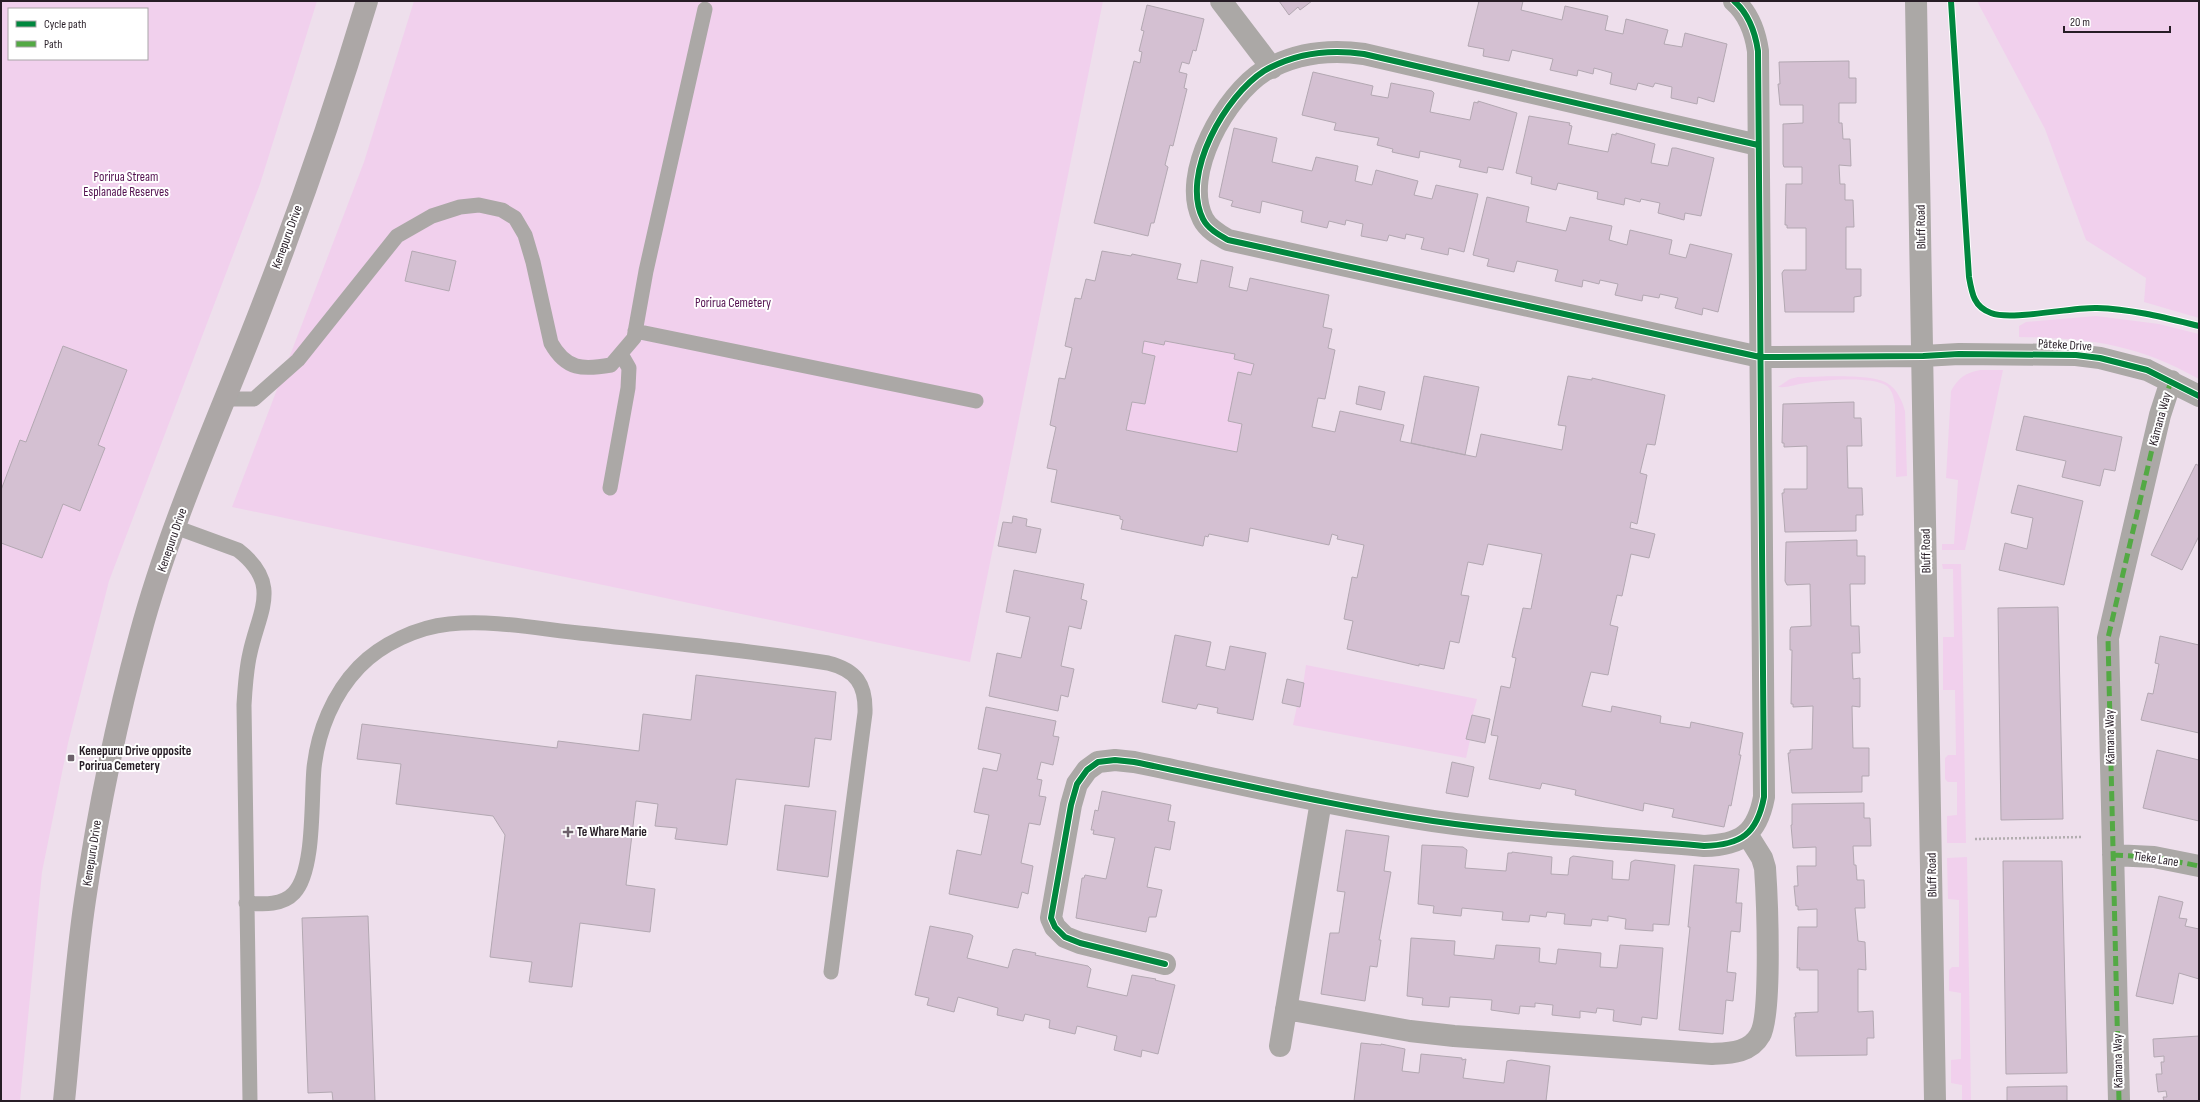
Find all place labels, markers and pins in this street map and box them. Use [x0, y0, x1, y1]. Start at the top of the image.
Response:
place label: Kenepuru Drive opposite Porirua Cemetery [79, 743, 192, 774]
marker: Kenepuru Drive opposite Porirua Cemetery [66, 753, 76, 763]
place label: Te Whare Marie [577, 824, 647, 840]
marker: Te Whare Marie [562, 826, 574, 838]

